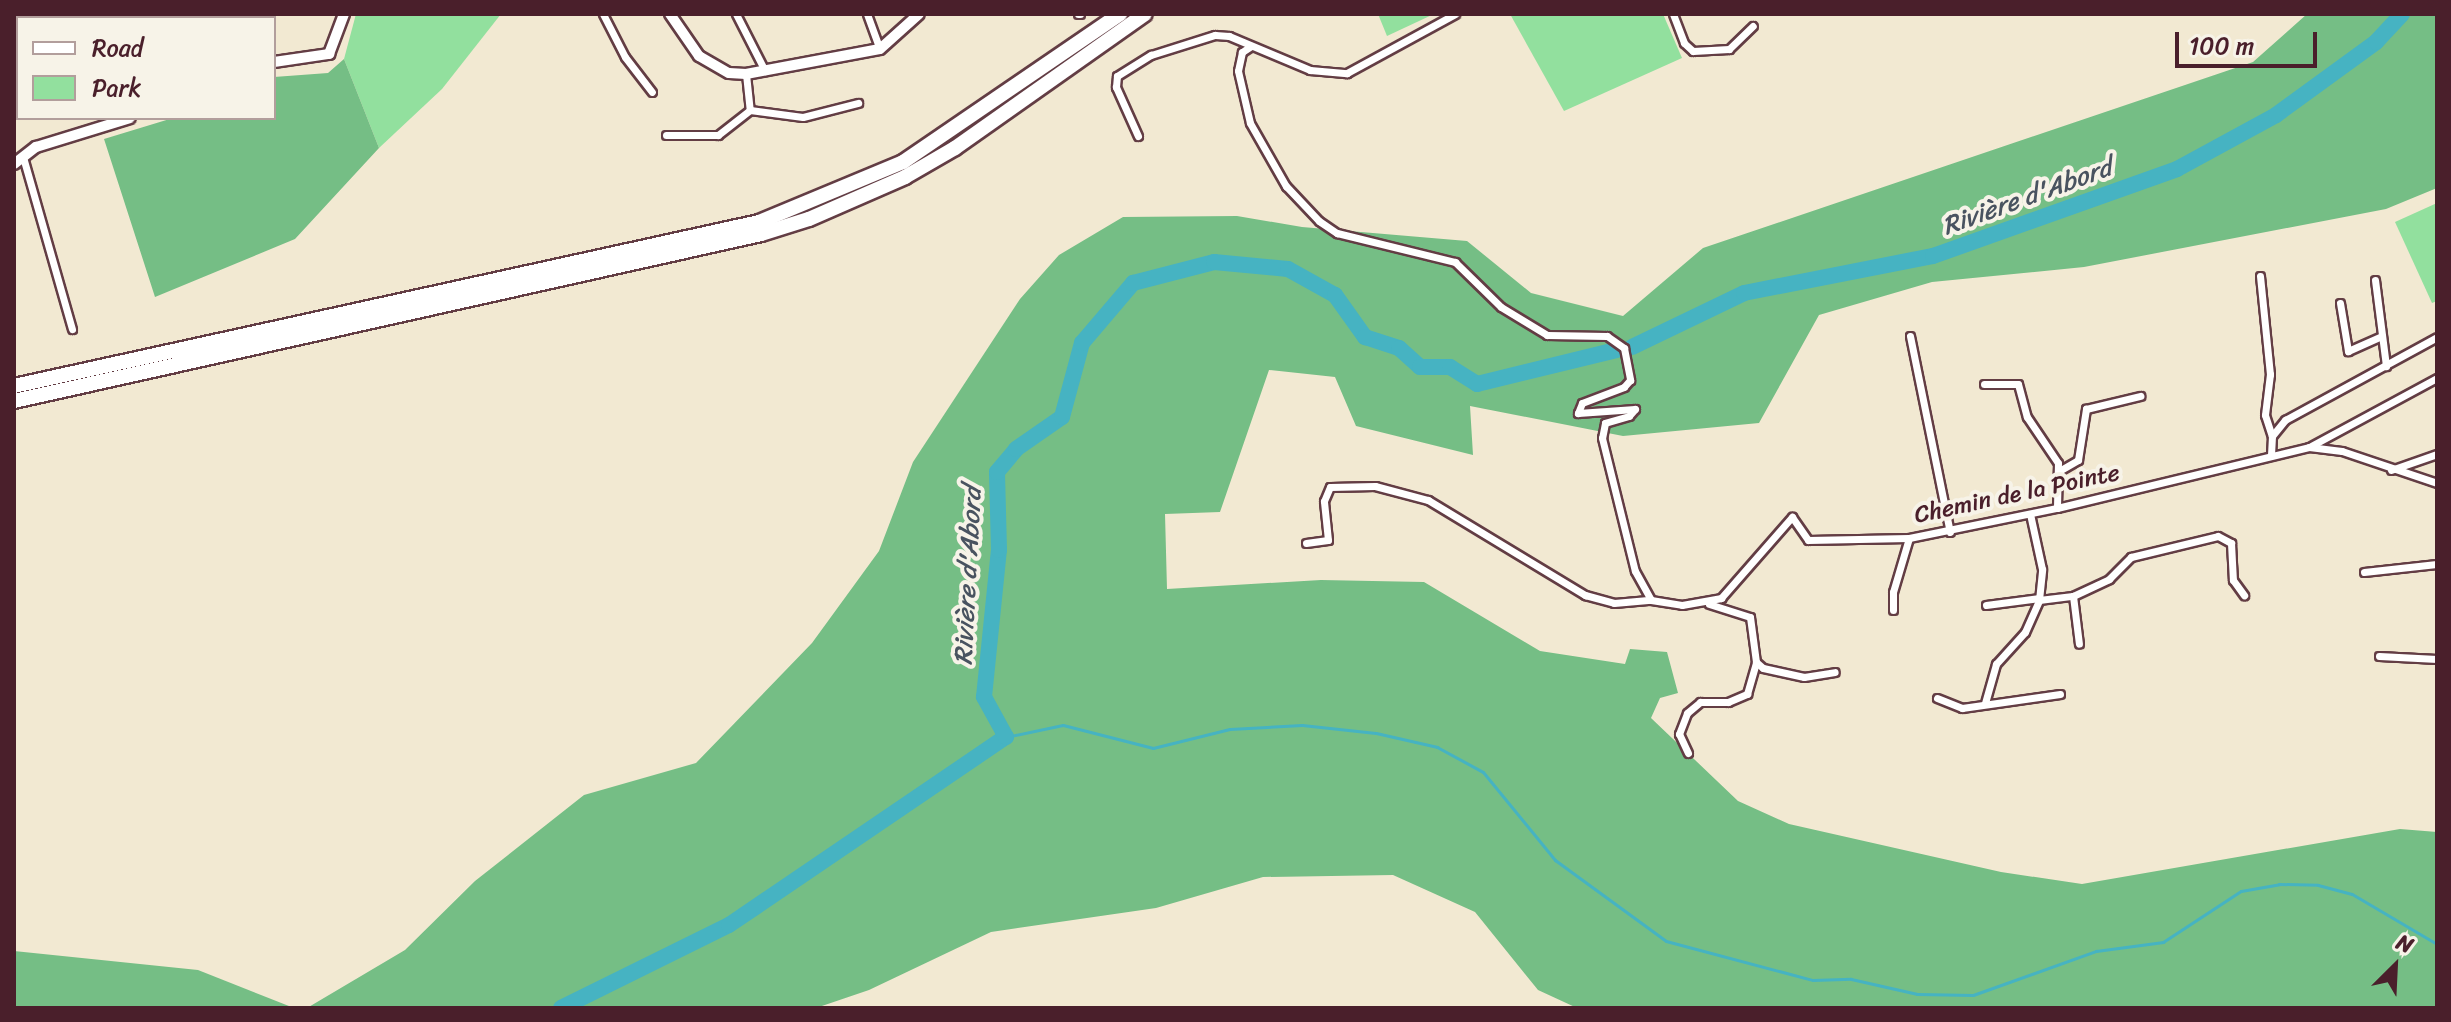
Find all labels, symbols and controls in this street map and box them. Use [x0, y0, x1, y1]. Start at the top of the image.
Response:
legend [16, 16, 276, 120]
scale bar [2179, 16, 2321, 66]
text: 100 m [2189, 25, 2254, 67]
text: Road [92, 27, 143, 69]
text: Park [92, 67, 141, 109]
water label: Rivière d'Abord [1938, 152, 2116, 242]
street label: Chemin de la Pointe [1912, 458, 2122, 530]
water label: Rivière d'Abord [948, 487, 988, 665]
text: N [2390, 923, 2420, 965]
north arrow [2355, 926, 2435, 1006]

